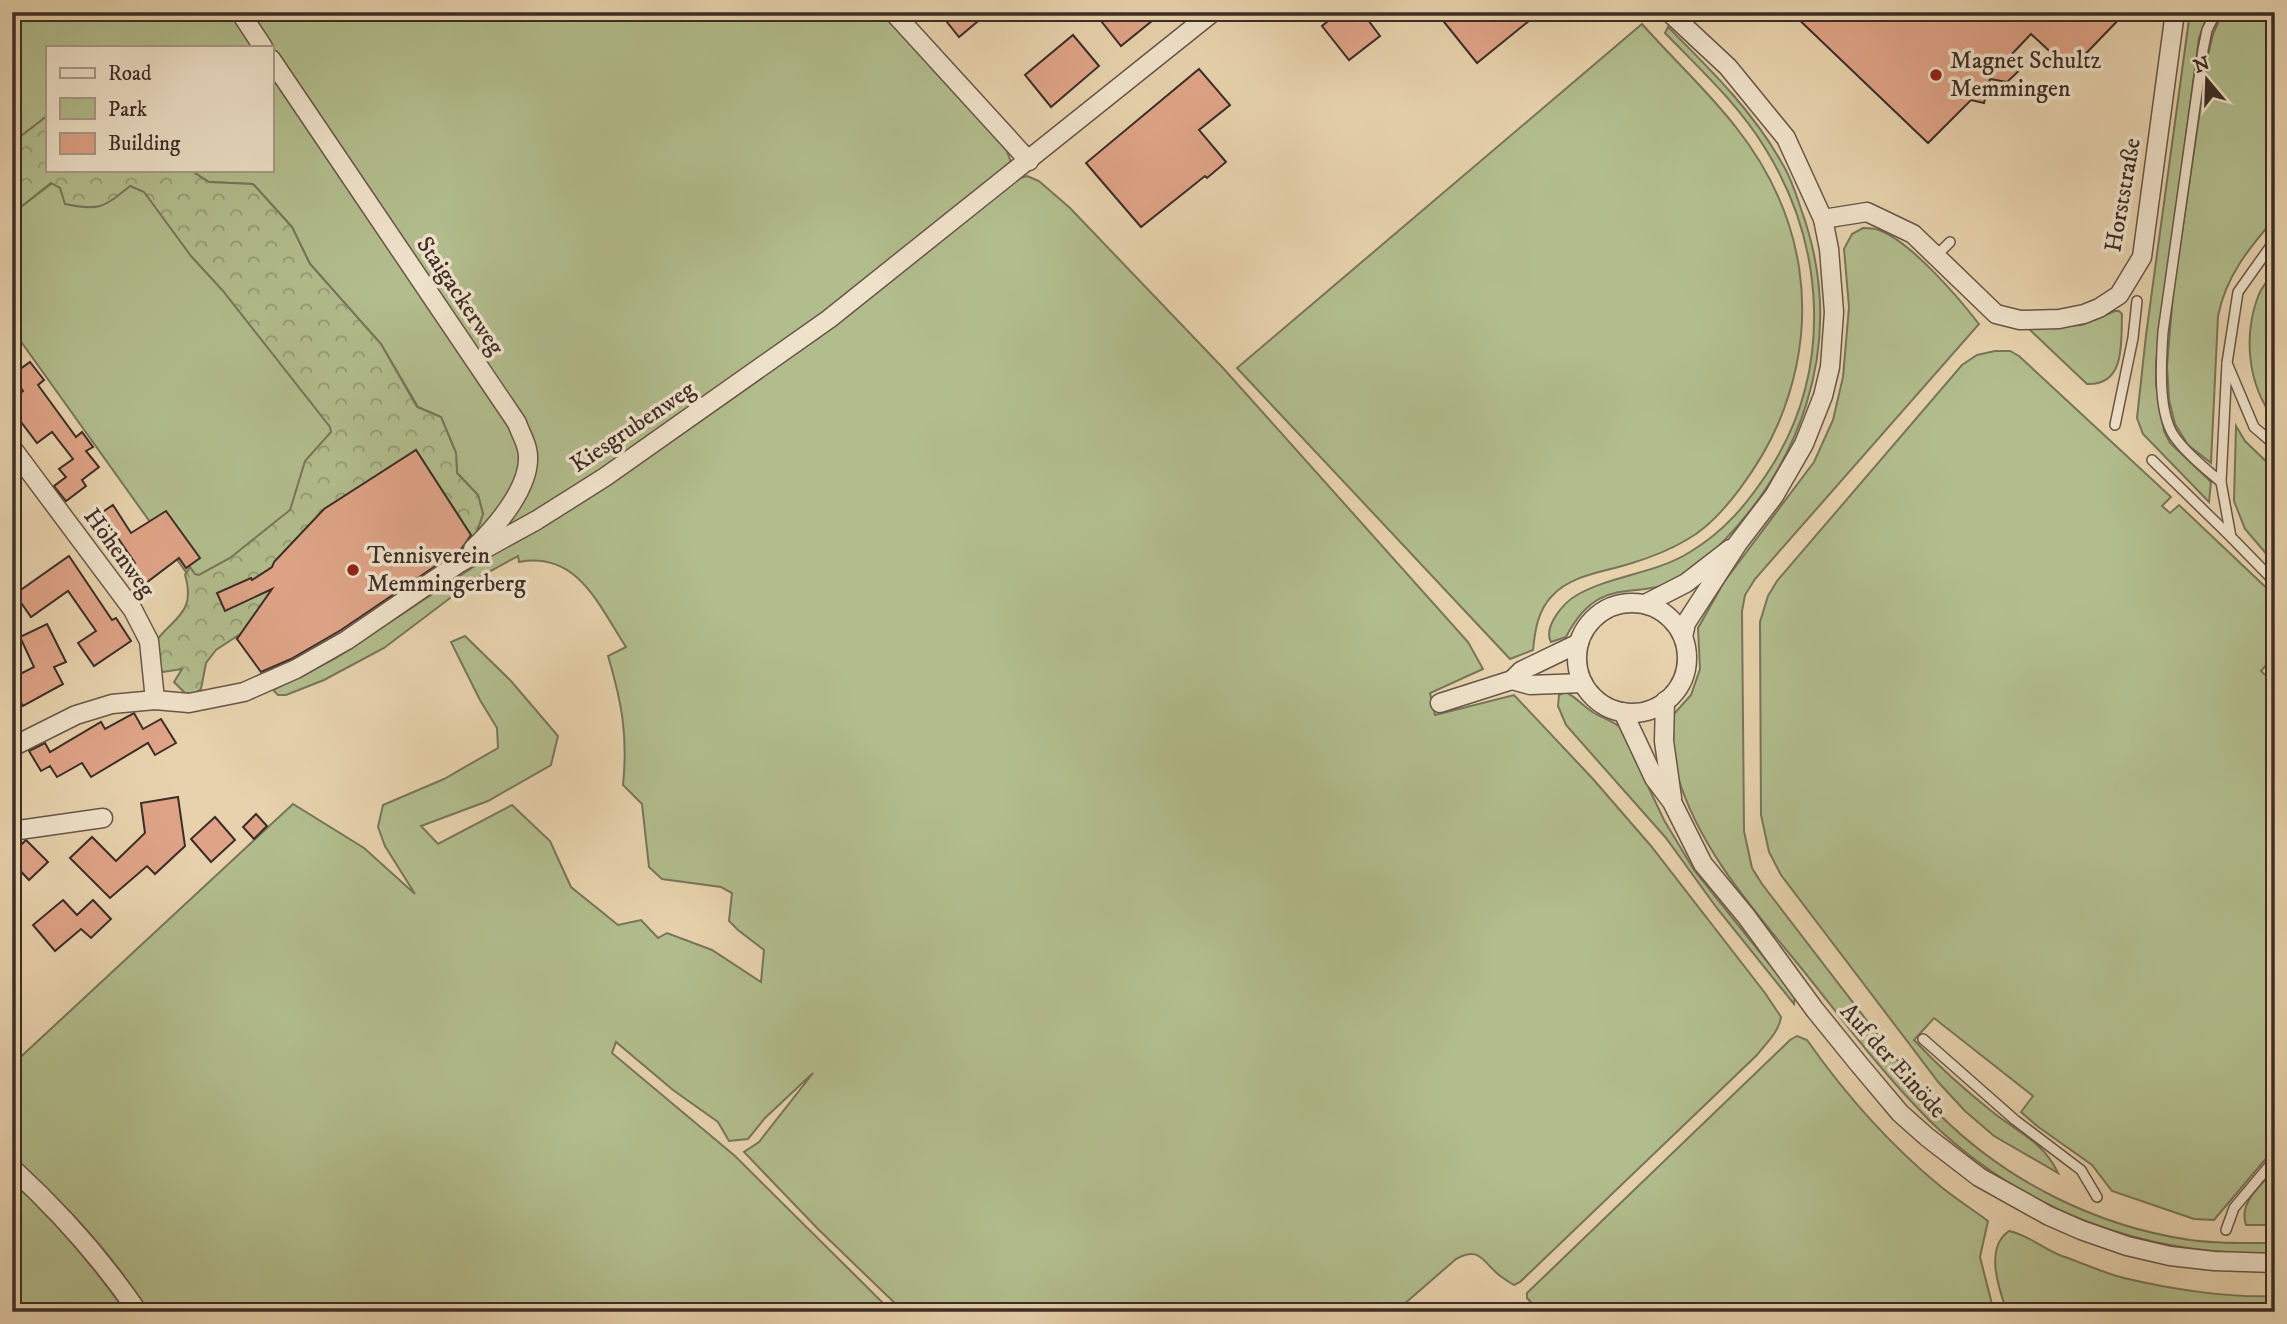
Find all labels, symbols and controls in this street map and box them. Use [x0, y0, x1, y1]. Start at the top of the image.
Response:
legend [46, 46, 273, 172]
place label: Magnet Schultz Memmingen [1950, 46, 2102, 104]
north arrow [2172, 46, 2242, 116]
text: N [2191, 52, 2213, 79]
text: Road [108, 61, 152, 87]
marker: Magnet Schultz Memmingen [1928, 67, 1944, 83]
text: Park [108, 97, 148, 123]
text: Building [108, 131, 181, 157]
street label: Horststraße [2098, 136, 2148, 254]
street label: Staigackerweg [409, 231, 511, 361]
street label: Kiesgrubenweg [565, 374, 701, 480]
street label: Höhenweg [77, 502, 162, 604]
place label: Tennisverein Memmingerberg [367, 541, 526, 599]
marker: Tennisverein Memmingerberg [345, 562, 361, 578]
street label: Auf der Einöde [1833, 997, 1953, 1125]

